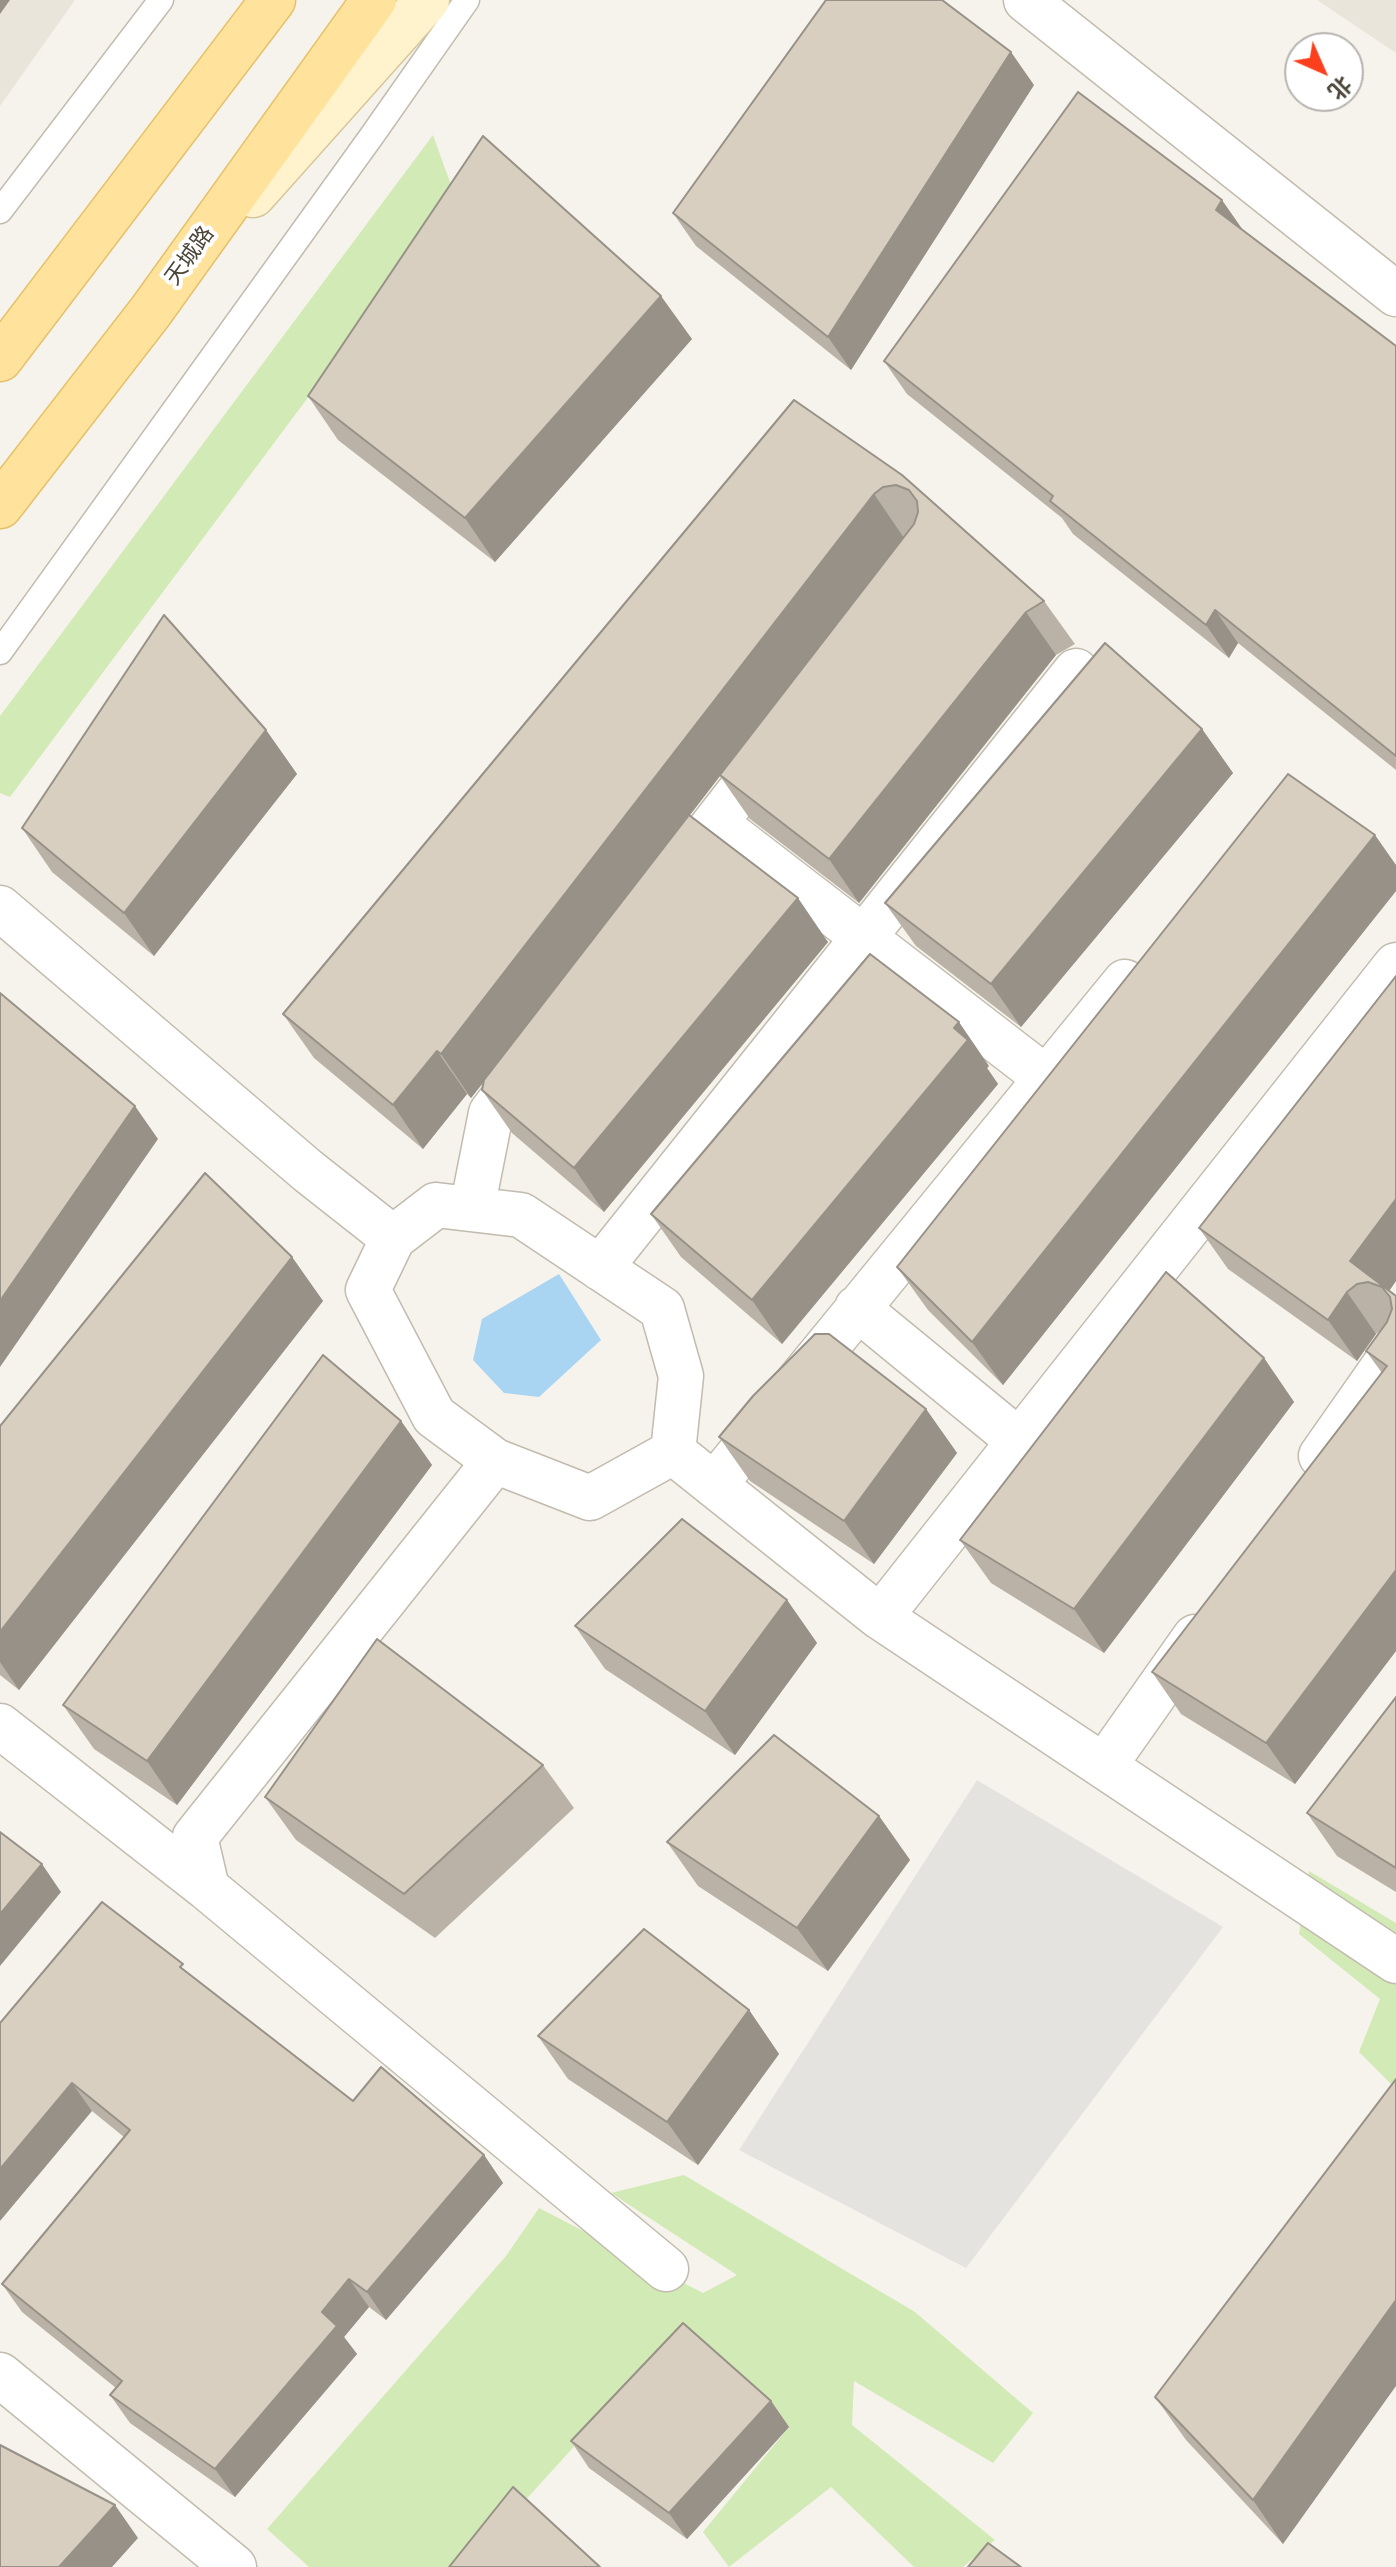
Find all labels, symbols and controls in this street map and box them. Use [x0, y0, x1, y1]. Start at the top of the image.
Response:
north arrow [1284, 32, 1364, 112]
text: 北 [1323, 71, 1357, 105]
street label: 天城路 [160, 222, 220, 290]

